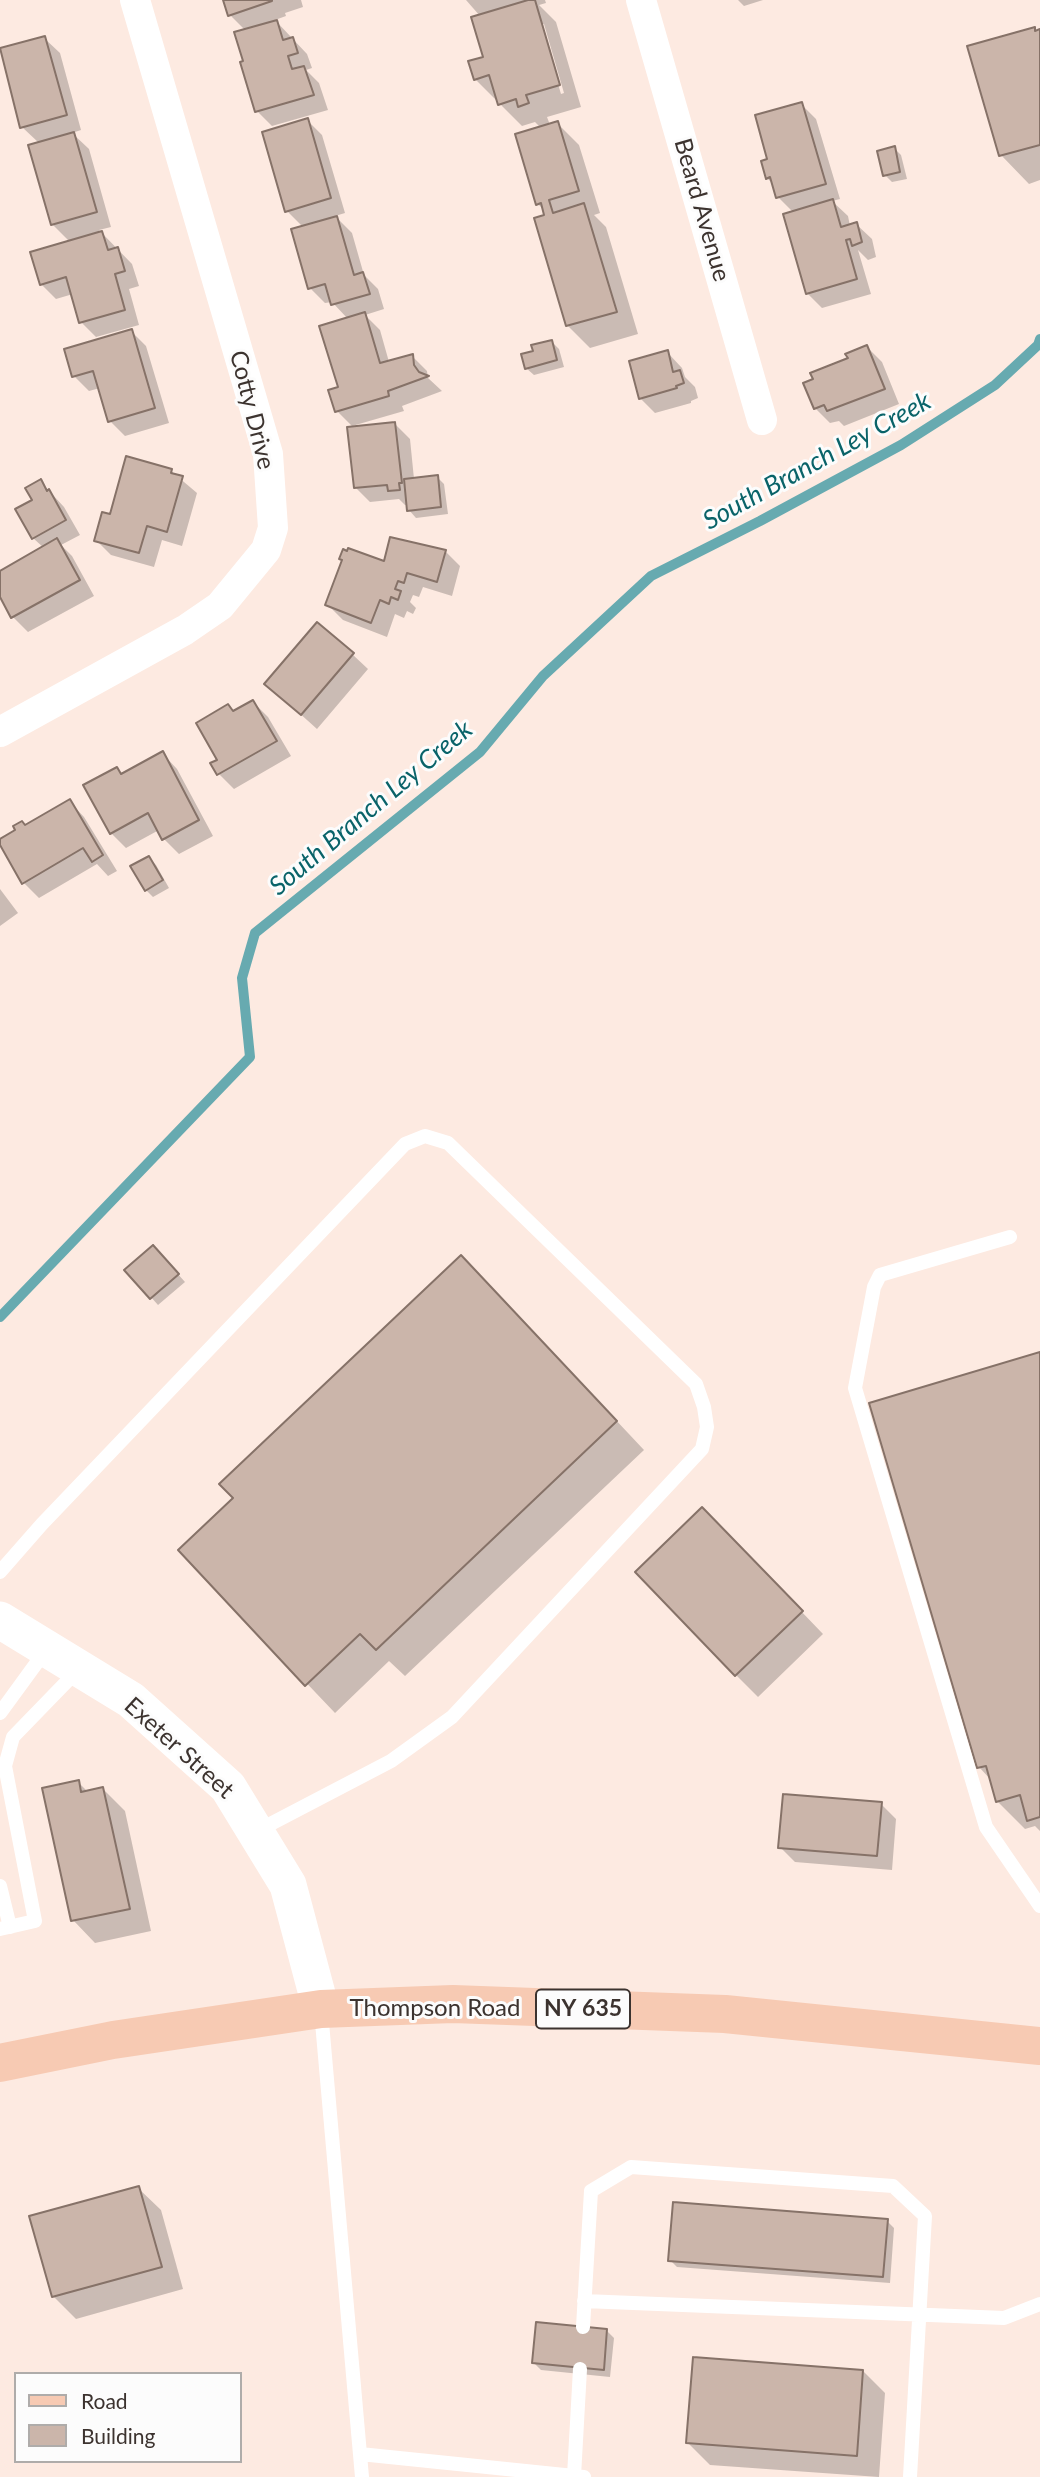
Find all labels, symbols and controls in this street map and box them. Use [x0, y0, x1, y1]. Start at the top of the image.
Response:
street label: Beard Avenue [668, 135, 736, 285]
street label: Cotty Drive [223, 348, 281, 472]
water label: South Branch Ley Creek [698, 385, 936, 537]
water label: South Branch Ley Creek [263, 714, 479, 902]
street label: Exeter Street [118, 1691, 240, 1805]
road number: NY 635 [536, 1990, 630, 2028]
street label: Thompson Road [350, 1994, 520, 2022]
legend [14, 2372, 242, 2463]
text: Road [81, 2388, 128, 2413]
text: Building [81, 2423, 156, 2448]

